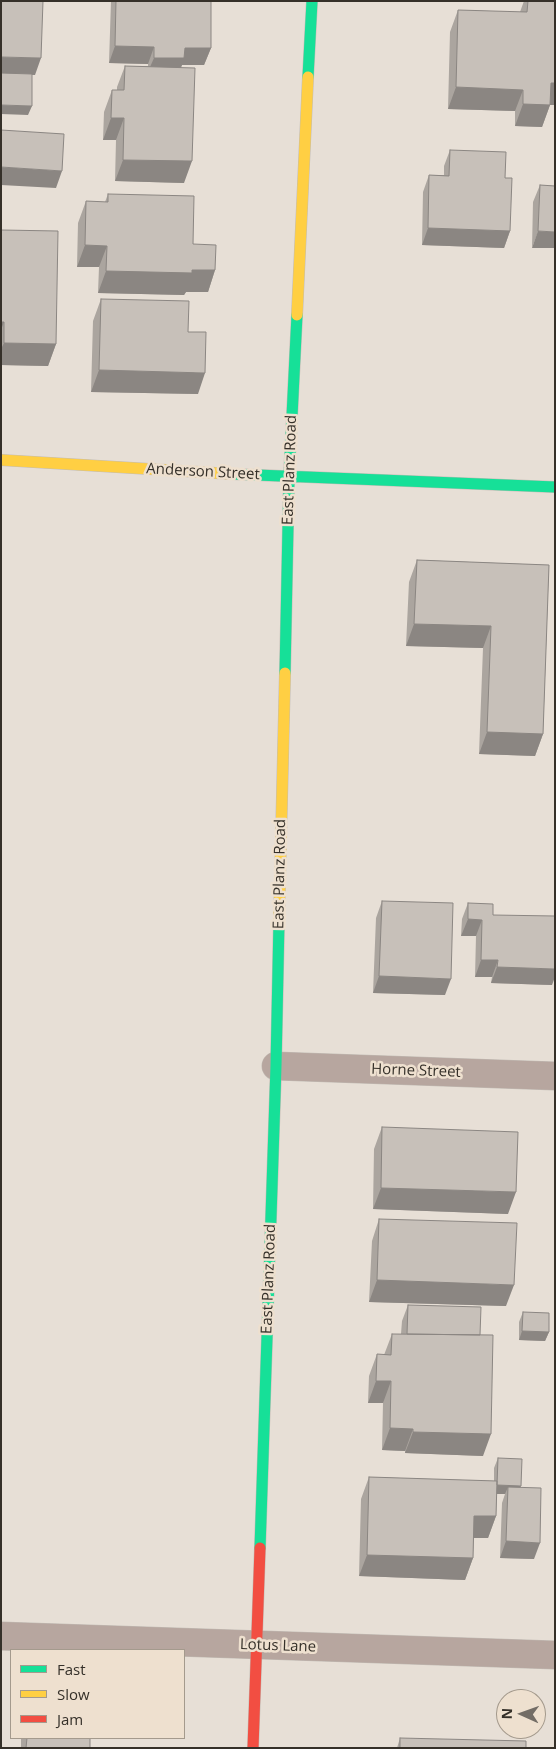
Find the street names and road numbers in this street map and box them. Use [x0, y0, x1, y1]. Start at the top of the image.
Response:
street label: East Planz Road [279, 415, 301, 525]
street label: Anderson Street [146, 460, 260, 484]
street label: East Planz Road [270, 819, 290, 929]
street label: Horne Street [371, 1060, 461, 1082]
street label: East Planz Road [258, 1224, 280, 1334]
street label: Lotus Lane [240, 1636, 316, 1656]

